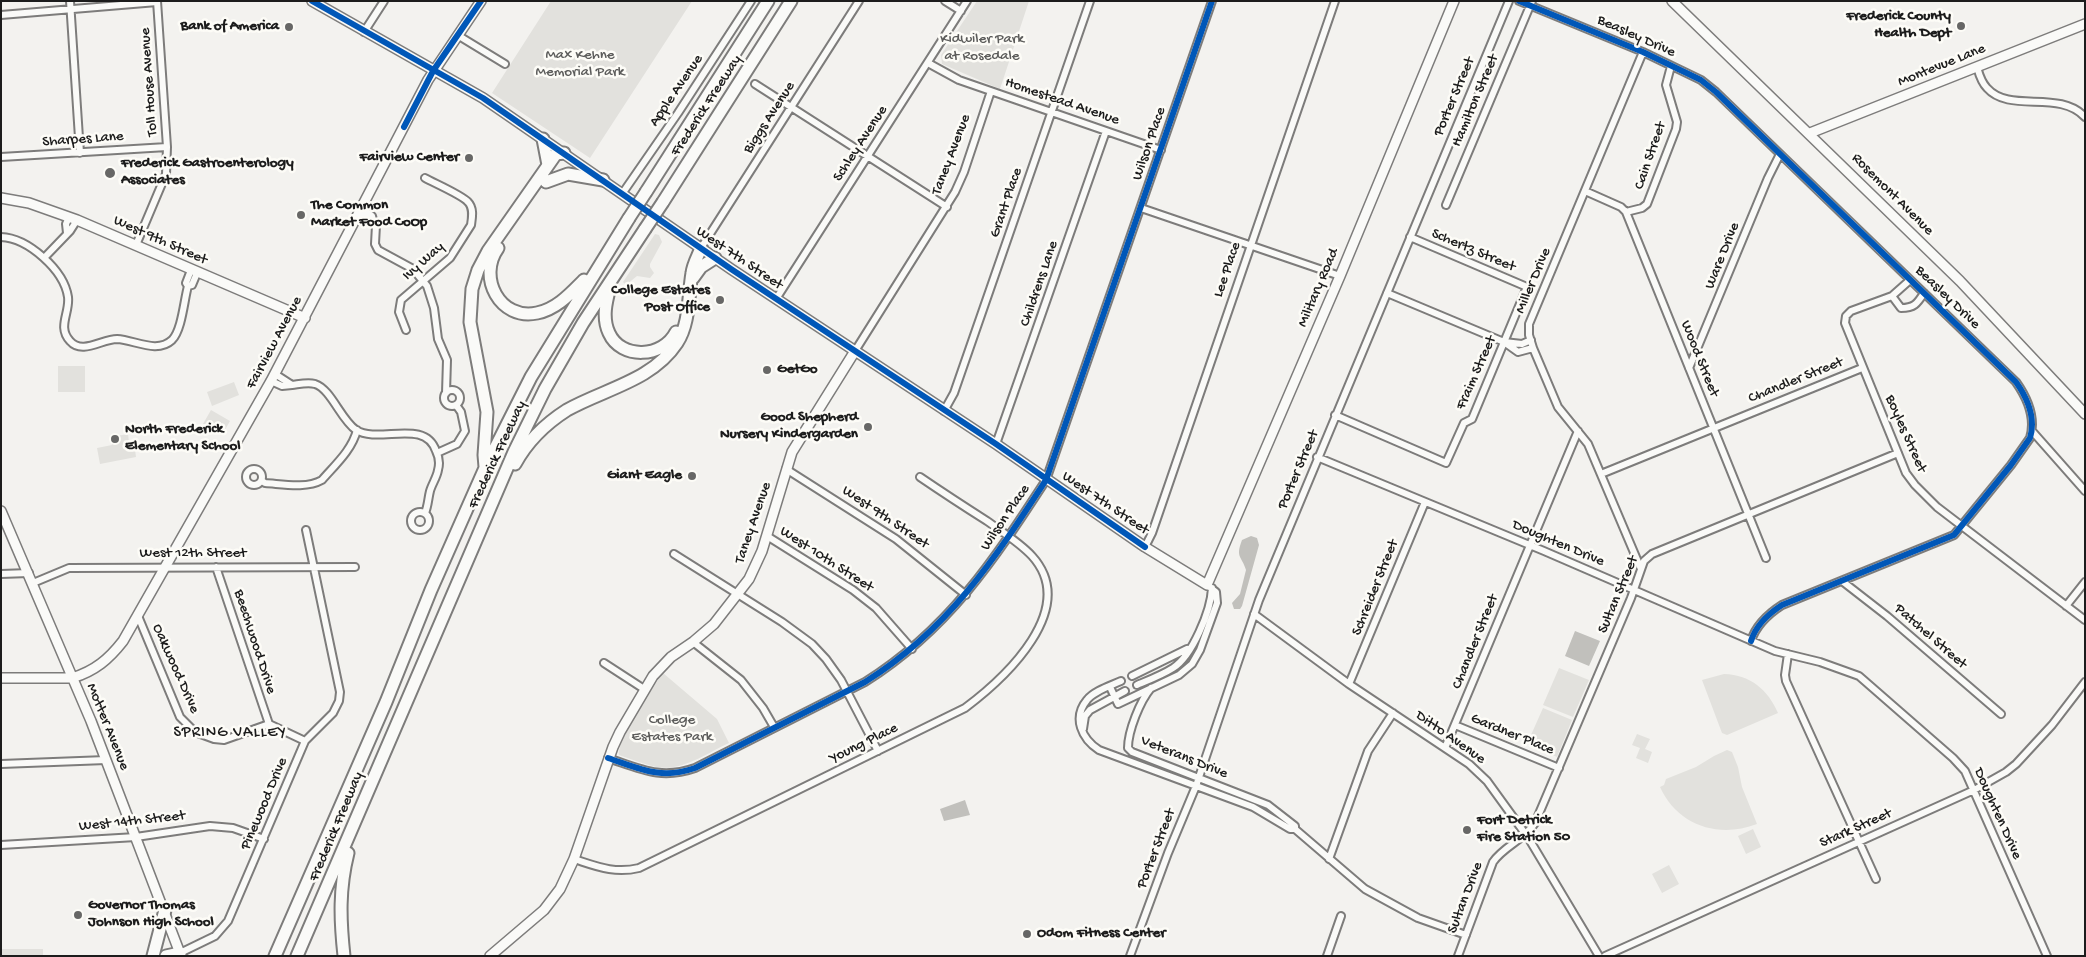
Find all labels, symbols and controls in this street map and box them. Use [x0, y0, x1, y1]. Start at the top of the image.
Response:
place label: Frederick County Health Dept [1846, 8, 1951, 43]
street label: Beasley Drive [1594, 12, 1678, 62]
place label: Bank of America [180, 18, 279, 36]
marker: Frederick County Health Dept [1955, 20, 1967, 32]
marker: Bank of America [283, 21, 295, 33]
street label: Toll House Avenue [137, 27, 163, 137]
park label: Kidwiler Park at Rosedale [940, 31, 1024, 66]
street label: Montevue Lane [1896, 40, 1988, 92]
park label: Max Kehne Memorial Park [536, 47, 624, 82]
street label: Apple Avenue [646, 51, 708, 131]
street label: Frederick Freeway [668, 52, 746, 160]
street label: Hamilton Street [1448, 52, 1504, 150]
street label: Porter Street [1430, 55, 1480, 139]
street label: Homestead Avenue [1002, 74, 1122, 130]
street label: Biggs Avenue [740, 79, 800, 157]
street label: Schley Avenue [830, 103, 892, 185]
street label: Wilson Place [1129, 105, 1171, 183]
street label: Taney Avenue [928, 112, 976, 198]
street label: Cain Street [1631, 120, 1671, 192]
street label: Sharpes Lane [42, 128, 124, 152]
place label: Fairview Center [359, 149, 459, 167]
street label: Rosemont Avenue [1847, 150, 1937, 240]
marker: Fairview Center [463, 152, 475, 164]
place label: Frederick Gastroenterology Associates [121, 155, 294, 190]
marker: Frederick Gastroenterology Associates [103, 166, 117, 180]
street label: Grant Place [987, 166, 1027, 240]
place label: The Common Market Food CoOp [311, 197, 427, 232]
marker: The Common Market Food CoOp [295, 209, 307, 221]
street label: West 9th Street [110, 212, 210, 270]
street label: Ware Drive [1701, 220, 1745, 292]
street label: West 7th Street [692, 223, 786, 295]
street label: Schertz Street [1428, 225, 1518, 277]
street label: Ivy Way [400, 239, 448, 285]
street label: Childrens Lane [1017, 239, 1063, 329]
street label: Lee Place [1210, 240, 1246, 300]
street label: Miller Drive [1512, 245, 1556, 317]
street label: Military Road [1294, 246, 1344, 330]
street label: Beasley Drive [1911, 262, 1983, 334]
place label: College Estates Post Office [611, 282, 710, 317]
street label: Fairview Avenue [243, 294, 307, 392]
marker: College Estates Post Office [714, 294, 726, 306]
street label: Wood Street [1676, 318, 1722, 400]
street label: Fraim Street [1453, 333, 1501, 413]
street label: Chandler Street [1746, 354, 1846, 408]
place label: GetGo [777, 361, 818, 379]
marker: GetGo [761, 364, 773, 376]
street label: Boyles Street [1880, 392, 1930, 476]
street label: Frederick Freeway [465, 398, 531, 512]
place label: Good Shepherd Nursery Kindergarden [720, 409, 858, 444]
place label: North Frederick Elementary School [125, 421, 241, 456]
marker: Good Shepherd Nursery Kindergarden [862, 421, 874, 433]
street label: Porter Street [1274, 428, 1324, 512]
marker: North Frederick Elementary School [109, 433, 121, 445]
place label: Giant Eagle [607, 467, 682, 485]
street label: West 7th Street [1058, 468, 1152, 540]
marker: Giant Eagle [686, 470, 698, 482]
street label: Taney Avenue [732, 480, 776, 566]
street label: Wilson Place [977, 481, 1035, 555]
street label: West 9th Street [838, 482, 932, 554]
street label: Doughten Drive [1509, 516, 1607, 572]
street label: West 10th Street [776, 523, 876, 597]
street label: Schreider Street [1349, 537, 1403, 639]
street label: West 12th Street [140, 545, 246, 563]
street label: Sultan Street [1595, 554, 1643, 636]
street label: Beechwood Drive [229, 588, 279, 696]
street label: Chandler Street [1449, 592, 1503, 692]
street label: Patchel Street [1890, 601, 1970, 673]
street label: Oakwood Drive [147, 621, 203, 717]
street label: Motter Avenue [81, 681, 133, 773]
street label: Ditto Avenue [1411, 707, 1489, 769]
street label: Gardner Place [1468, 710, 1556, 760]
park label: College Estates Park [632, 712, 712, 747]
street label: Young Place [827, 720, 901, 768]
district label: SPRING VALLEY [172, 724, 288, 744]
street label: Veterans Drive [1138, 732, 1230, 784]
street label: Pinewood Drive [237, 755, 293, 853]
street label: Doughten Drive [1969, 765, 2025, 863]
street label: Frederick Freeway [306, 770, 368, 884]
street label: Stark Street [1817, 805, 1895, 853]
street label: West 14th Street [78, 807, 186, 837]
street label: Porter Street [1134, 807, 1180, 891]
place label: Fort Detrick Fire Station 50 [1477, 812, 1570, 847]
marker: Fort Detrick Fire Station 50 [1461, 824, 1473, 836]
street label: Sultan Drive [1444, 860, 1488, 936]
place label: Governor Thomas Johnson High School [88, 897, 214, 932]
marker: Governor Thomas Johnson High School [72, 909, 84, 921]
place label: Odom Fitness Center [1037, 925, 1166, 943]
marker: Odom Fitness Center [1021, 928, 1033, 940]

